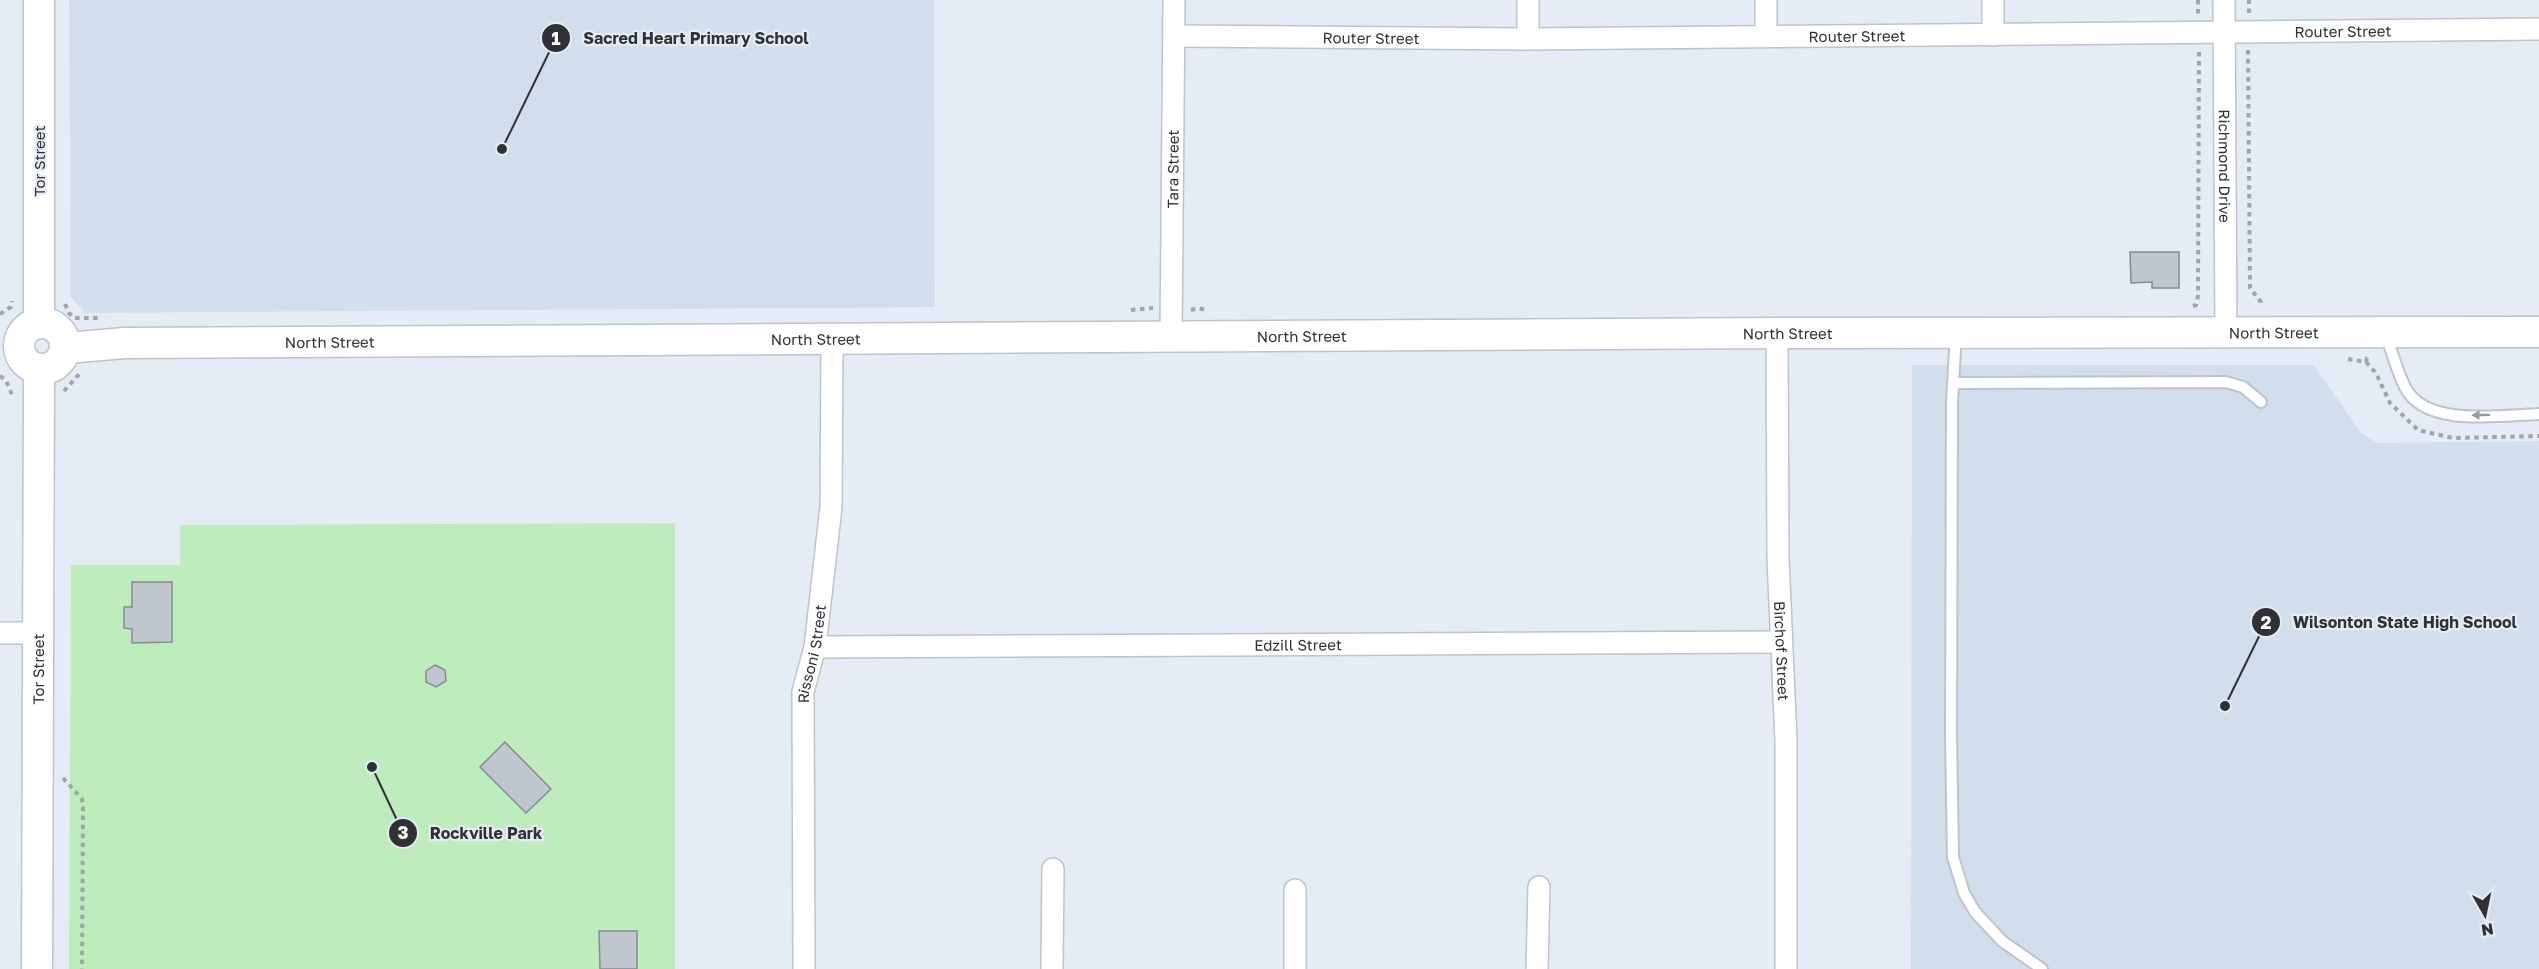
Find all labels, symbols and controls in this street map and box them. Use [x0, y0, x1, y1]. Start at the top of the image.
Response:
callout: Sacred Heart Primary School [541, 21, 821, 55]
street label: Router Street [2294, 21, 2392, 40]
street label: Router Street [1808, 26, 1906, 45]
text: 1 [551, 27, 561, 49]
text: Sacred Heart Primary School [583, 28, 809, 48]
street label: Router Street [1322, 28, 1420, 47]
street label: Richmond Drive [2216, 109, 2234, 223]
street label: Tor Street [30, 126, 48, 196]
street label: Tara Street [1163, 130, 1182, 209]
street label: North Street [2229, 323, 2319, 341]
street label: North Street [1743, 324, 1833, 342]
street label: North Street [1257, 327, 1347, 345]
street label: North Street [771, 330, 861, 348]
street label: North Street [285, 332, 375, 351]
one-way arrow [2471, 410, 2490, 420]
street label: Birchof Street [1771, 601, 1793, 701]
street label: Rissoni Street [794, 604, 829, 703]
callout: Wilsonton State High School [2251, 605, 2529, 639]
text: 2 [2261, 611, 2272, 633]
text: Wilsonton State High School [2293, 612, 2518, 632]
street label: Tor Street [29, 633, 47, 705]
street label: Edzill Street [1254, 635, 1342, 654]
callout: Rockville Park [388, 816, 554, 850]
text: 3 [398, 821, 409, 843]
text: Rockville Park [430, 823, 543, 843]
north arrow [2455, 885, 2515, 945]
text: N [2480, 919, 2495, 941]

